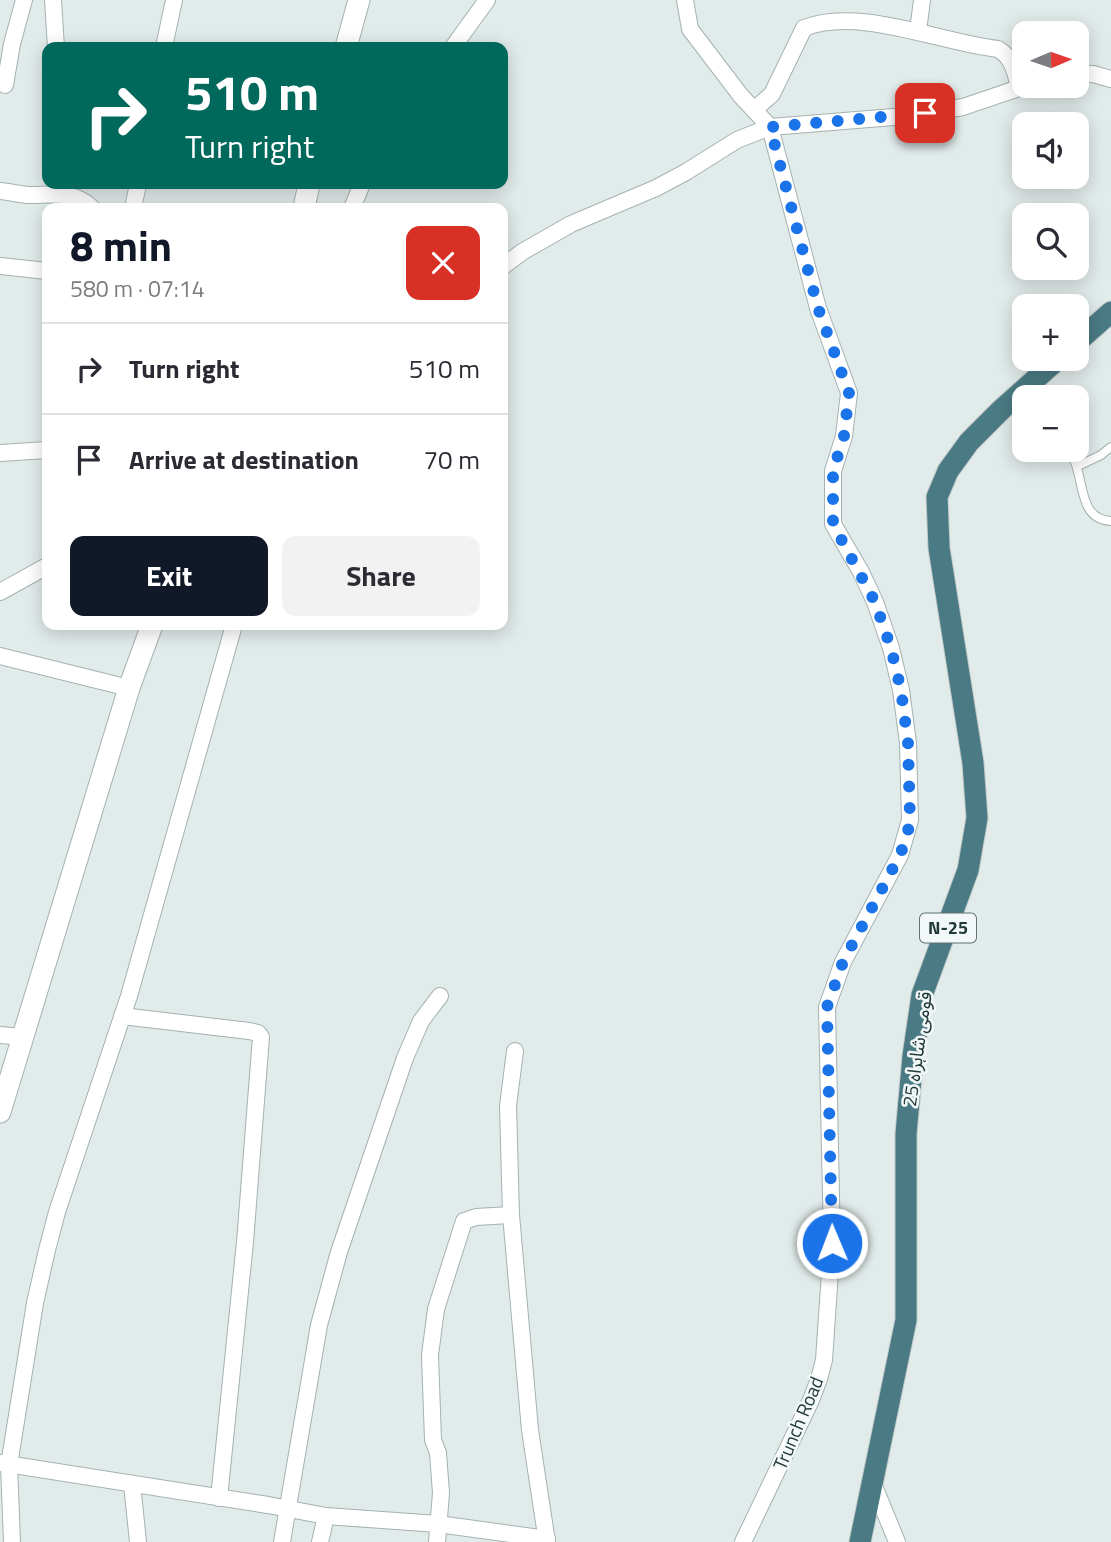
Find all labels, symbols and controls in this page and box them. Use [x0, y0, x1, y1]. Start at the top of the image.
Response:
north arrow [1012, 21, 1088, 98]
map controls [1012, 21, 1089, 462]
text: 510 m [185, 54, 319, 129]
icon: right [70, 70, 161, 161]
pin [895, 83, 955, 143]
icon: arrive [906, 94, 944, 132]
button: sound [1012, 112, 1089, 189]
text: Turn right [185, 122, 314, 170]
button: search [1012, 203, 1089, 280]
text: 8 min [70, 213, 172, 277]
button: close [406, 226, 480, 300]
text: 580 m · 07:14 [70, 271, 205, 306]
button: + [1012, 294, 1089, 371]
text: Turn right [129, 349, 240, 388]
text: 510 m [409, 349, 480, 388]
icon: right [70, 350, 108, 388]
button: − [1012, 385, 1089, 462]
text: Arrive at destination [129, 440, 359, 479]
text: 70 m [423, 440, 480, 479]
icon: arrive [70, 441, 108, 479]
button: Exit [70, 536, 268, 616]
button: Share [282, 536, 480, 616]
road number: N-25 [920, 914, 976, 943]
street label: قومی شاہراہ 25 [894, 990, 939, 1108]
position arrow [795, 1206, 869, 1280]
street label: Trunch Road [765, 1372, 830, 1474]

